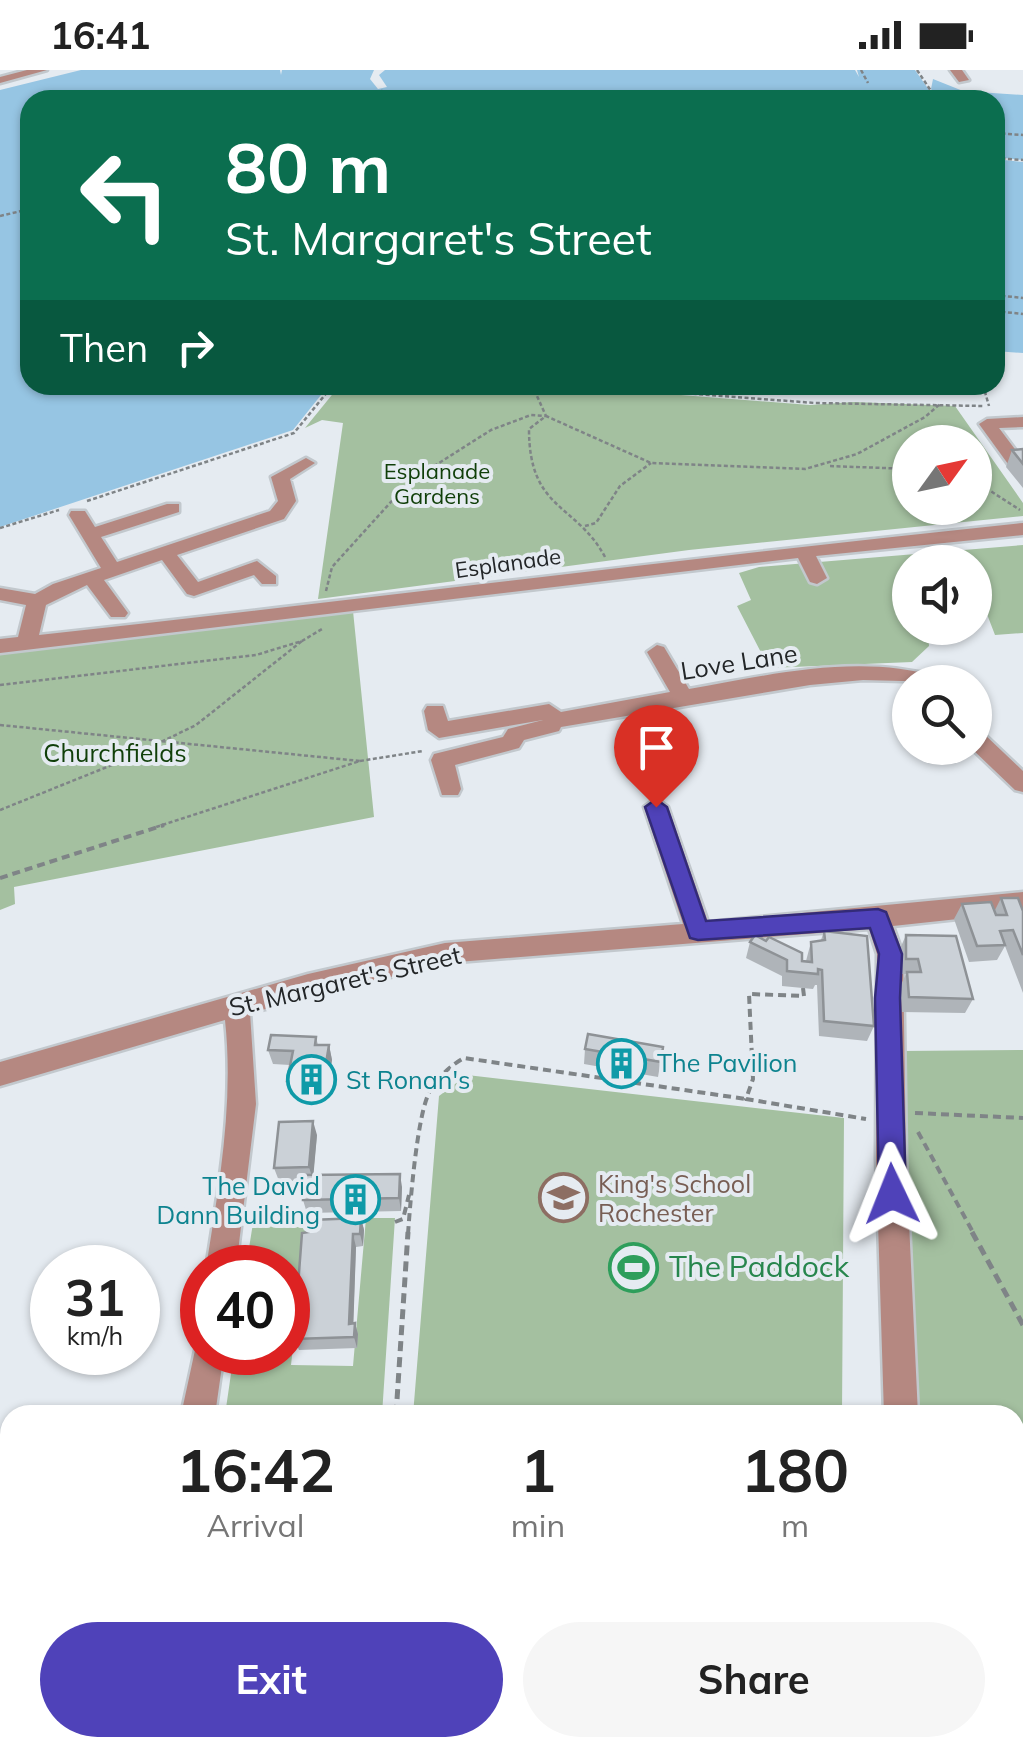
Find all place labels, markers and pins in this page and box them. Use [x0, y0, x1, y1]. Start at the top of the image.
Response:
pin [614, 705, 699, 808]
building icon: The Pavilion [596, 1037, 648, 1089]
place label: The Pavilion [657, 1047, 797, 1078]
building icon: St Ronan's [285, 1054, 337, 1106]
place label: St Ronan's [346, 1064, 470, 1095]
place label: King's School Rochester [598, 1168, 751, 1228]
place label: The David Dann Building [156, 1170, 320, 1230]
school or university icon: King's School Rochester [537, 1172, 589, 1224]
building icon: The David Dann Building [329, 1174, 381, 1226]
sports icon: The Paddock [608, 1241, 660, 1293]
place label: The Paddock [669, 1247, 850, 1285]

